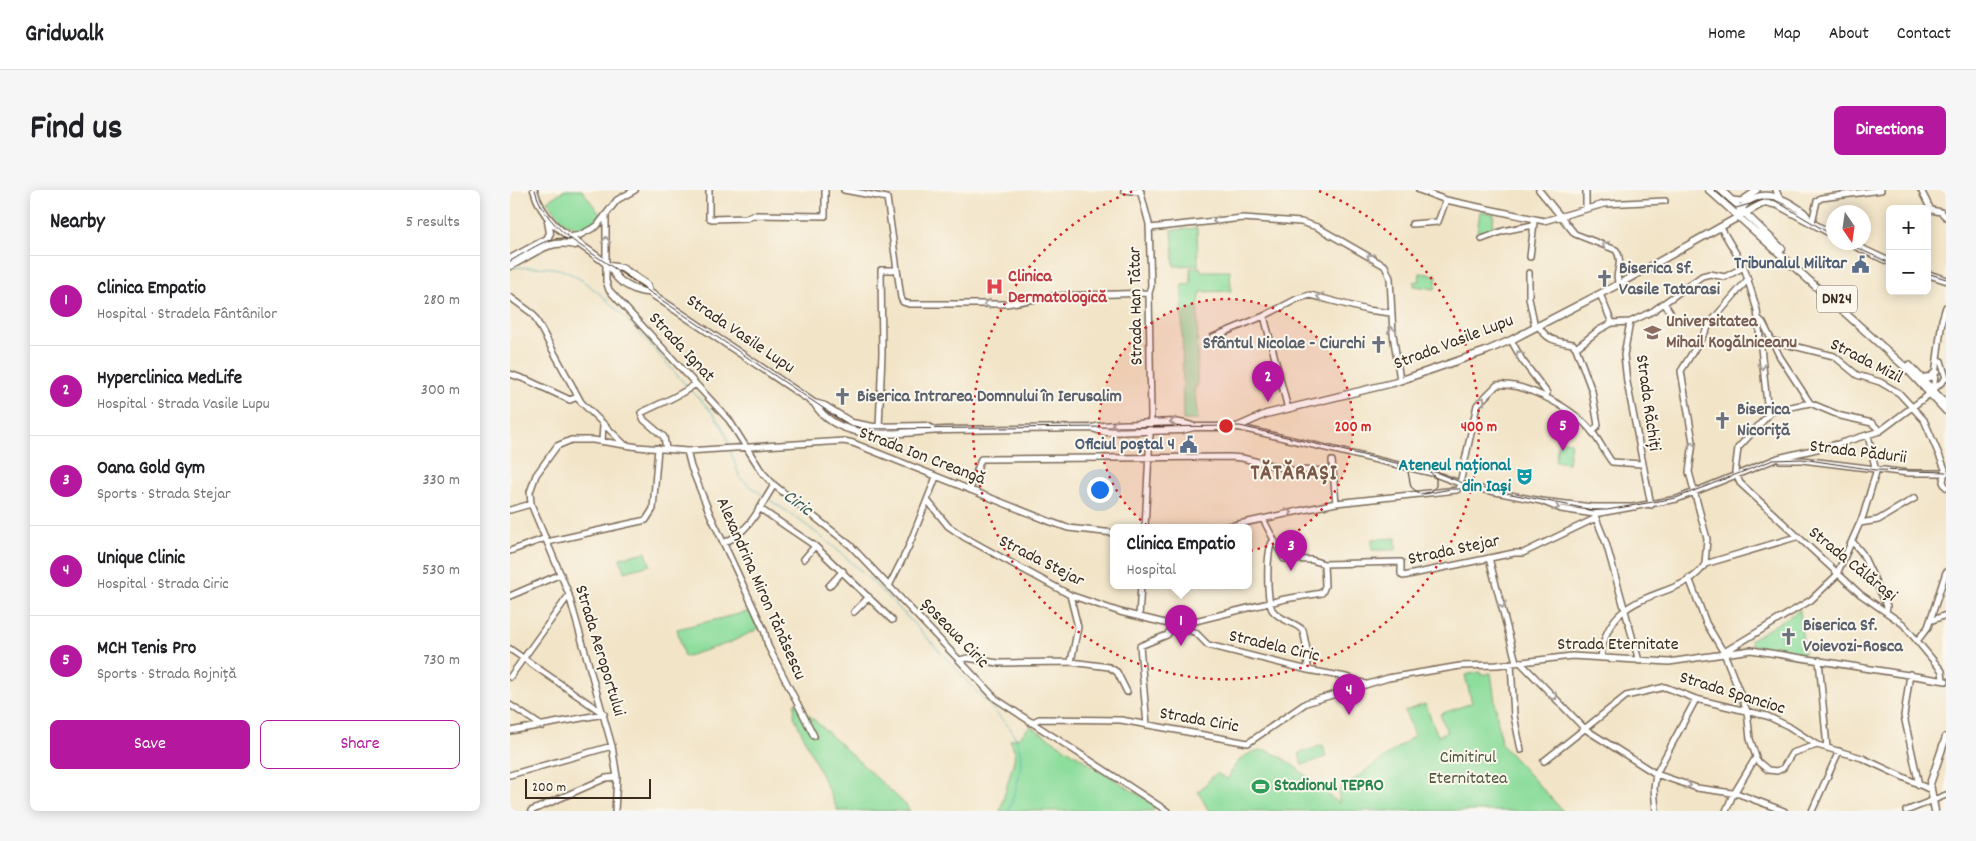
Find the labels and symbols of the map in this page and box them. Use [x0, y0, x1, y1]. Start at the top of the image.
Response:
north arrow [1826, 205, 1871, 250]
one-way arrow [1212, 215, 1220, 226]
one-way arrow [601, 236, 611, 244]
one-way arrow [1601, 240, 1610, 251]
street label: Strada Han Tătar [1123, 246, 1151, 366]
place label: Tribunalul Militar [1734, 252, 1847, 277]
one-way arrow [1366, 253, 1375, 263]
public building icon: Tribunalul Militar [1851, 254, 1871, 274]
place label: Biserica Sf. Vasile Tatarasi [1619, 257, 1721, 303]
place label: Clinica Dermatologică [1008, 265, 1108, 311]
church icon: Biserica Sf. Vasile Tatarasi [1595, 269, 1615, 289]
hospital icon: Clinica Dermatologică [984, 277, 1004, 297]
road number: DN24 [1817, 286, 1857, 312]
street label: Strada Vasile Lupu [681, 289, 799, 381]
one-way arrow [1315, 292, 1324, 303]
one-way arrow [983, 299, 990, 309]
street label: Strada Ignat [642, 307, 720, 389]
street label: Strada Vasile Lupu [1391, 309, 1517, 377]
place label: Universitatea Mihail Kogălniceanu [1666, 310, 1797, 356]
school or university icon: Universitatea Mihail Kogălniceanu [1642, 322, 1662, 342]
one-way arrow [1387, 325, 1398, 333]
place label: Sfântul Nicolae - Ciurchi [1203, 332, 1366, 357]
street label: Strada Mizil [1825, 333, 1907, 391]
church icon: Sfântul Nicolae - Ciurchi [1369, 334, 1389, 354]
one-way arrow [1515, 351, 1525, 360]
street label: Strada Răchiți [1628, 353, 1666, 453]
pin: 2 [1252, 361, 1284, 402]
one-way arrow [1756, 362, 1767, 370]
place label: Biserica Intrarea Domnului în Ierusalim [857, 385, 1122, 410]
church icon: Biserica Intrarea Domnului în Ierusalim [833, 387, 853, 407]
one-way arrow [1476, 396, 1485, 406]
place label: Biserica Nicoriță [1737, 398, 1791, 444]
pin: 5 [1547, 410, 1579, 451]
church icon: Biserica Nicoriță [1713, 410, 1733, 430]
one-way arrow [1168, 416, 1176, 427]
centre of rings [1217, 417, 1235, 435]
text: 200 m [1335, 417, 1371, 439]
text: 400 m [1461, 417, 1497, 439]
one-way arrow [1111, 419, 1119, 429]
street label: Strada Ion Creangă [855, 421, 989, 493]
place label: Oficiul poștal 4 [1075, 433, 1175, 458]
public building icon: Oficiul poștal 4 [1179, 435, 1199, 455]
street label: Strada Pădurii [1808, 435, 1908, 471]
one-way arrow [1687, 440, 1697, 448]
place label: Ateneul național din Iași [1398, 454, 1512, 500]
district label: TĂTĂRAȘI [1251, 459, 1337, 490]
theatre icon: Ateneul național din Iași [1515, 466, 1535, 486]
your location [1087, 477, 1113, 503]
water label: Ciric [777, 484, 819, 525]
street label: Alexandrina Miron Tănăsescu [708, 494, 812, 684]
one-way arrow [1551, 502, 1560, 512]
one-way arrow [1285, 508, 1294, 519]
street label: Strada Călărași [1802, 521, 1902, 609]
street label: Strada Stejar [1406, 529, 1502, 573]
street label: Strada Stejar [994, 530, 1088, 594]
pin: 3 [1275, 530, 1307, 571]
street label: Strada Aeroportului [567, 582, 631, 720]
street label: Șoseaua Ciric [914, 593, 994, 675]
one-way arrow [1496, 601, 1507, 610]
pin: 1 [1165, 605, 1197, 646]
place label: Biserica Sf. Voievozi-Rosca [1803, 614, 1903, 660]
street label: Stradela Ciric [1226, 624, 1322, 670]
church icon: Biserica Sf. Voievozi-Rosca [1779, 626, 1799, 646]
street label: Strada Eternitate [1557, 633, 1679, 658]
street label: Strada Spancioc [1676, 666, 1788, 722]
pin: 4 [1333, 674, 1365, 715]
one-way arrow [1548, 691, 1557, 700]
street label: Strada Ciric [1157, 702, 1241, 740]
park label: Cimitirul Eternitatea [1428, 746, 1508, 792]
place label: Stadionul TEPRO [1274, 774, 1384, 799]
scale bar [525, 776, 651, 799]
sports icon: Stadionul TEPRO [1250, 776, 1270, 796]
one-way arrow [1683, 780, 1691, 790]

